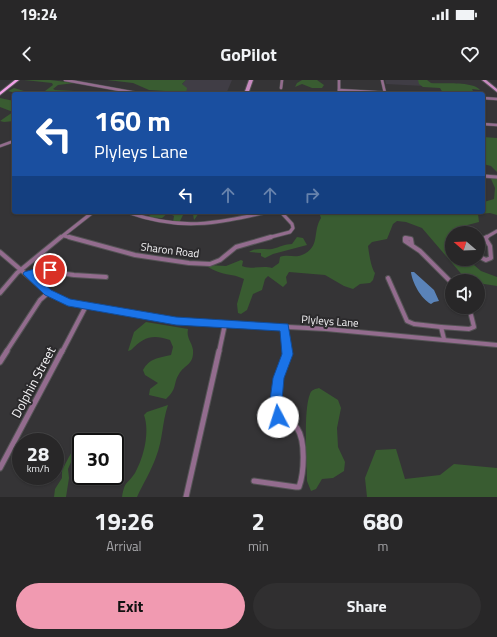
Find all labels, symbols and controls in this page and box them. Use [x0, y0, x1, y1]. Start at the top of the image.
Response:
text: 19:24 [20, 3, 57, 26]
text: GoPilot [220, 41, 277, 68]
icon: back [16, 43, 38, 65]
icon: heart [459, 43, 481, 65]
text: 160 m [94, 99, 171, 142]
icon: left [28, 108, 80, 160]
text: Plyleys Lane [94, 138, 188, 165]
icon: left [175, 184, 197, 206]
icon: ahead [217, 184, 239, 206]
icon: ahead [259, 184, 281, 206]
icon: right [301, 184, 323, 206]
north arrow [445, 226, 485, 266]
map controls [445, 226, 485, 314]
street label: Sharon Road [140, 238, 200, 262]
pin [33, 253, 67, 287]
icon: arrive [39, 259, 61, 281]
button: sound [445, 274, 485, 314]
street label: Plyleys Lane [301, 311, 360, 331]
street label: Dolphin Street [6, 342, 60, 421]
position arrow [257, 396, 299, 438]
speed limit sign: 30 [72, 433, 124, 485]
text: 28 [27, 438, 49, 469]
text: km/h [27, 461, 49, 476]
text: 19:26 [94, 503, 154, 539]
text: 2 [252, 503, 265, 539]
text: 680 [363, 503, 403, 539]
text: Arrival [106, 536, 142, 556]
text: min [248, 536, 269, 556]
text: m [377, 536, 388, 556]
button: Exit [16, 583, 245, 629]
button: Share [253, 583, 481, 629]

